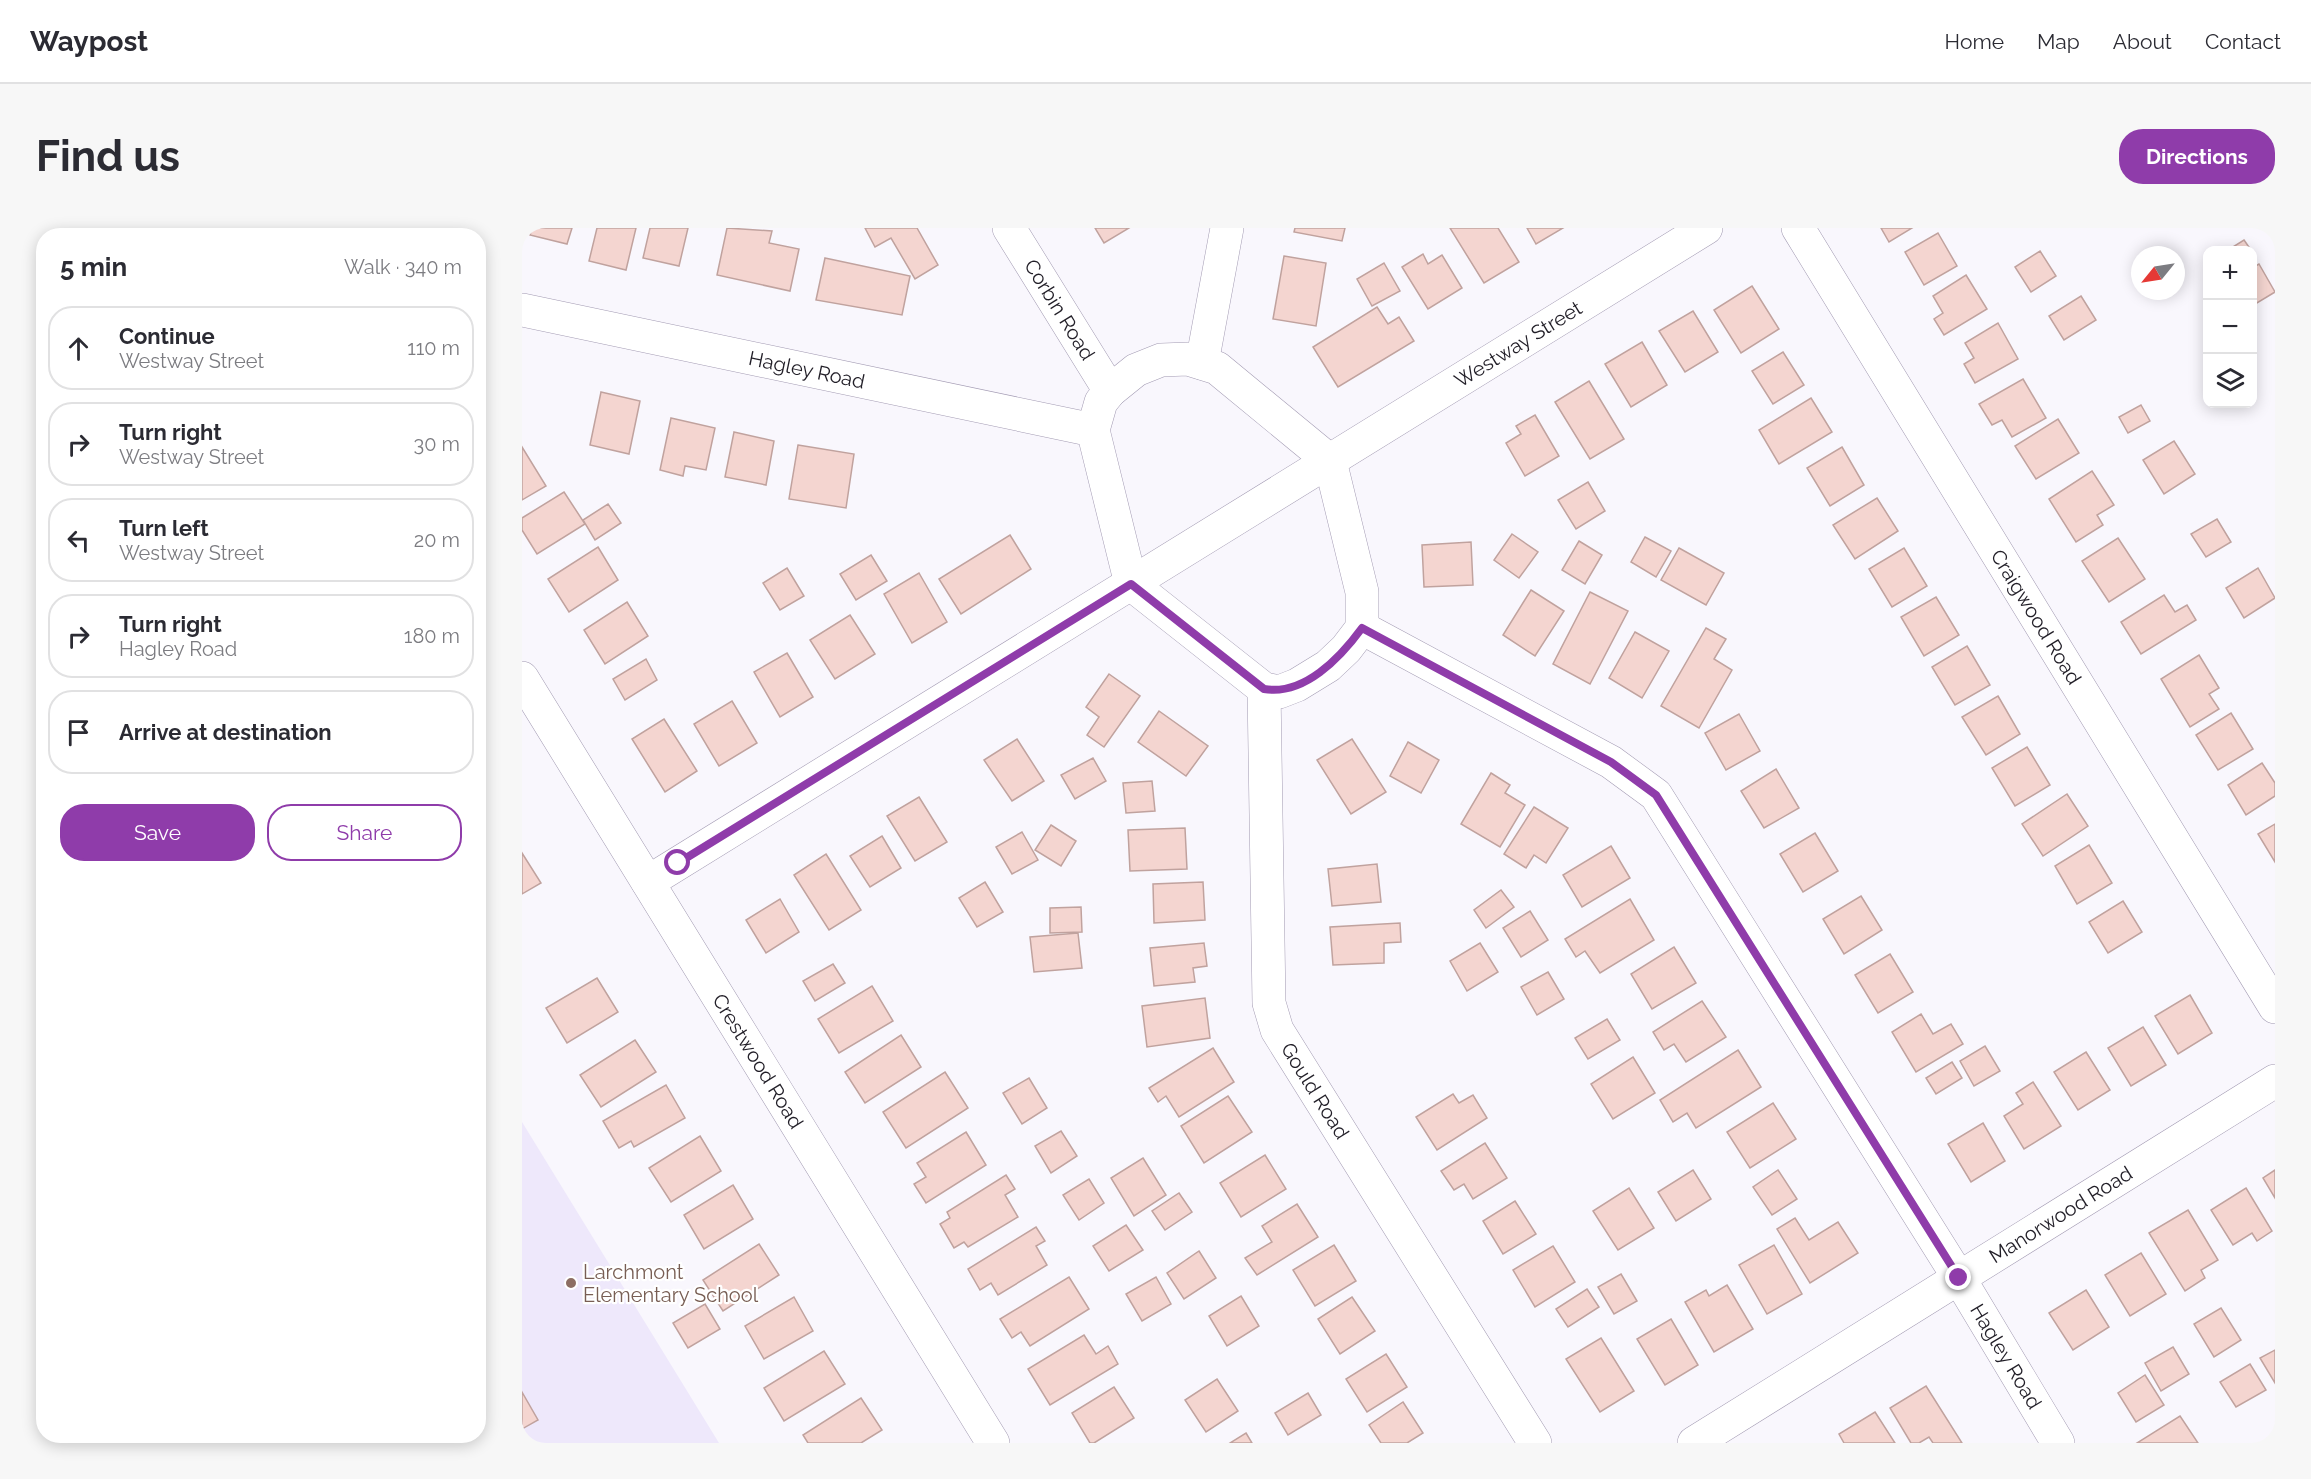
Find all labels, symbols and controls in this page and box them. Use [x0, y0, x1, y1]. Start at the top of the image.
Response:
text: Waypost [30, 25, 148, 58]
text: Home [1945, 29, 2004, 54]
text: Map [2037, 29, 2080, 54]
text: About [2113, 29, 2172, 54]
text: Contact [2205, 29, 2281, 54]
button: Directions [2119, 129, 2275, 184]
text: Find us [36, 132, 180, 181]
north arrow [2131, 246, 2185, 300]
map controls [2203, 246, 2257, 408]
button: + [2203, 246, 2257, 300]
text: 5 min [60, 252, 127, 282]
text: Walk · 340 m [344, 255, 462, 279]
street label: Corbin Road [1019, 255, 1100, 364]
street label: Westway Street [1450, 296, 1586, 392]
button: − [2203, 300, 2257, 354]
text: Continue [119, 323, 215, 349]
icon: ahead [62, 332, 95, 365]
text: 110 m [407, 336, 460, 360]
street label: Hagley Road [746, 346, 867, 394]
text: Westway Street [119, 349, 264, 373]
button: layers [2203, 354, 2257, 408]
text: Turn right [119, 419, 222, 445]
icon: right [62, 428, 95, 461]
text: 30 m [414, 432, 460, 456]
text: Westway Street [119, 445, 264, 469]
text: Turn left [119, 515, 209, 541]
icon: left [62, 524, 95, 557]
text: 20 m [414, 528, 460, 552]
text: Westway Street [119, 541, 264, 565]
street label: Craigwood Road [1986, 545, 2086, 689]
text: Turn right [119, 611, 222, 637]
icon: right [62, 620, 95, 653]
text: 180 m [404, 624, 460, 648]
text: Hagley Road [119, 637, 237, 661]
icon: arrive [62, 716, 95, 749]
text: Arrive at destination [119, 719, 332, 745]
button: Save [60, 804, 255, 861]
button: Share [267, 804, 462, 861]
route start [664, 849, 690, 875]
street label: Crestwood Road [707, 989, 808, 1133]
street label: Gould Road [1276, 1038, 1354, 1144]
street label: Manorwood Road [1985, 1161, 2137, 1268]
place label: Larchmont Elementary School [583, 1260, 759, 1307]
route end [1945, 1264, 1971, 1290]
marker: Larchmont Elementary School [564, 1276, 578, 1290]
street label: Hagley Road [1965, 1299, 2047, 1413]

